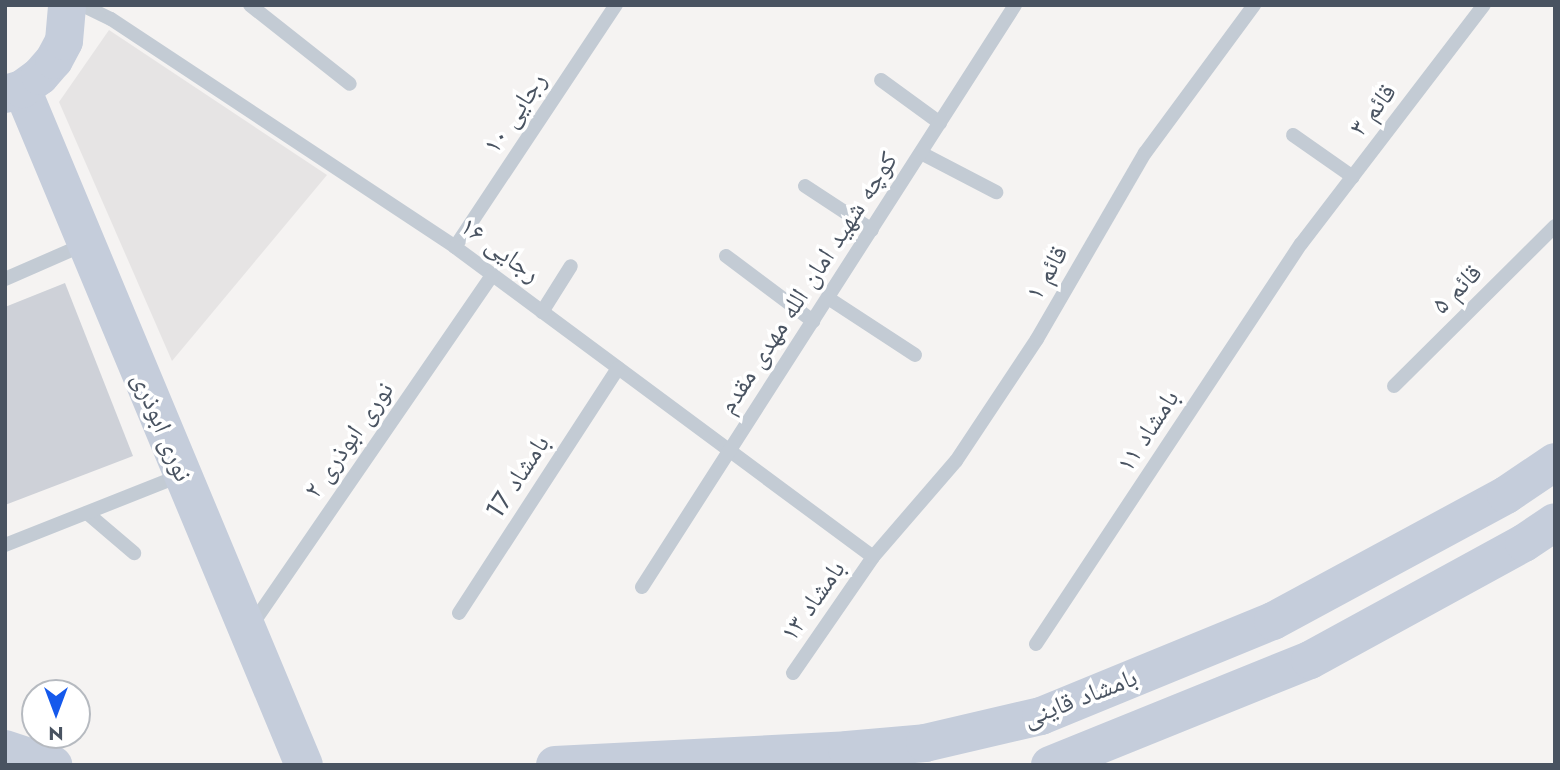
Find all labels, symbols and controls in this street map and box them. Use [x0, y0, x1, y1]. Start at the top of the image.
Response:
street label: رجایی ۱۰ [477, 67, 553, 159]
street label: قائم ۳ [1343, 78, 1403, 142]
street label: کوچه شهید امان الله مهدی مقدم [712, 146, 904, 420]
street label: رجایی ۱۶ [454, 211, 546, 289]
street label: قائم ۱ [1019, 240, 1075, 306]
street label: قائم ۵ [1426, 258, 1488, 320]
street label: نوری ابوذری [125, 368, 199, 486]
street label: نوری ابوذری ۲ [297, 376, 401, 504]
street label: بامشاد ۱۱ [1110, 384, 1186, 478]
street label: بامشاد 17 [480, 429, 556, 525]
street label: بامشاد ۱۳ [774, 555, 852, 647]
street label: بامشاد قاینی [1018, 662, 1142, 734]
north arrow [21, 679, 91, 749]
text: N [48, 720, 64, 747]

